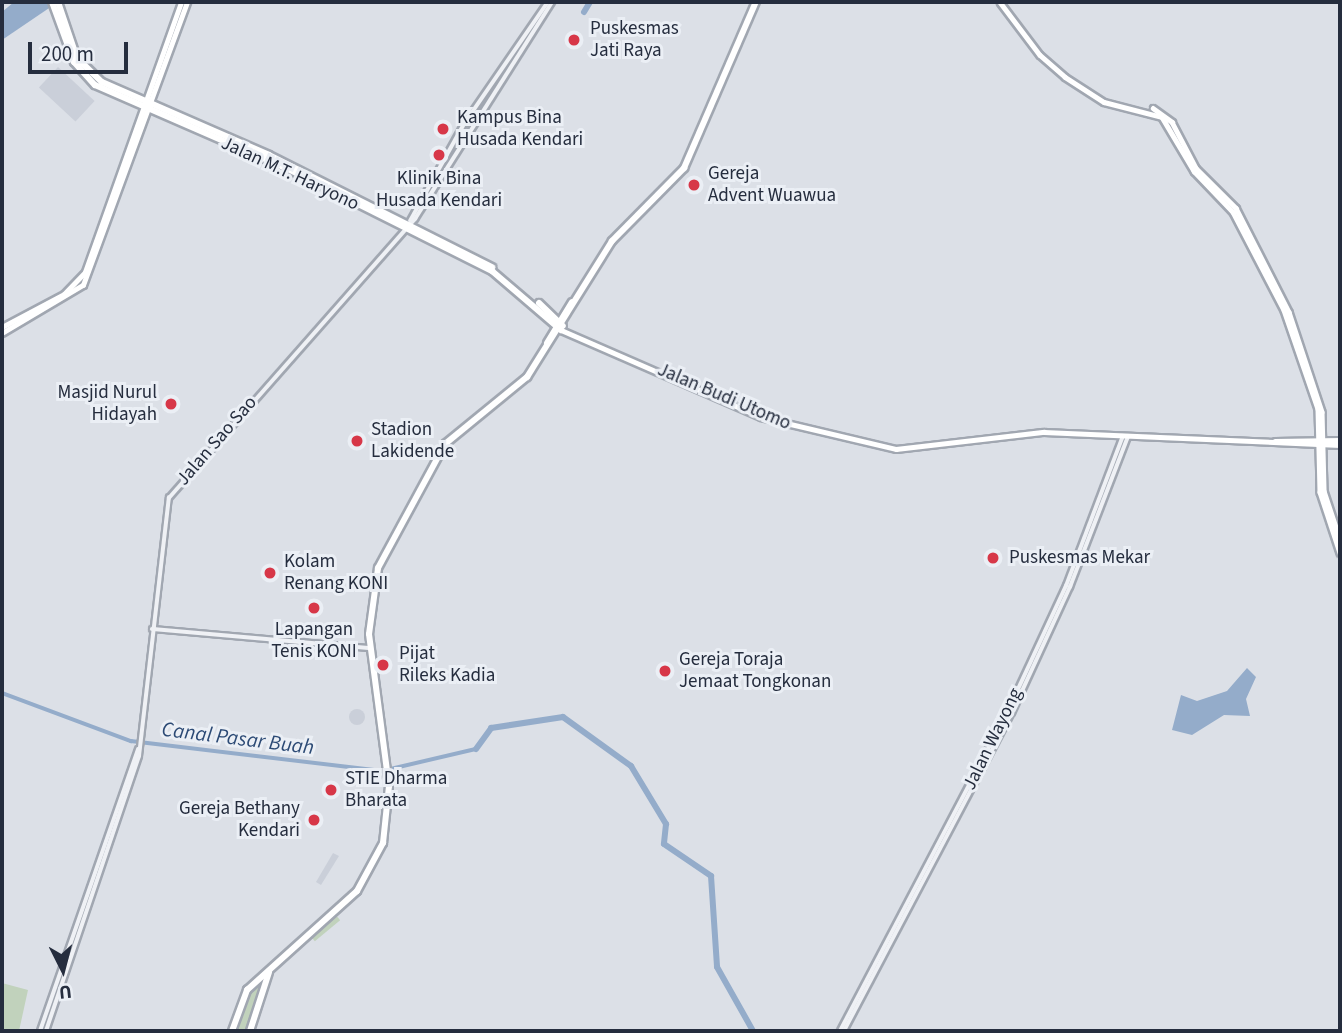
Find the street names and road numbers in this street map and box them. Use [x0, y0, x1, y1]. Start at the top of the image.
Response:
street label: Jalan M.T. Haryono [217, 132, 363, 216]
street label: Jalan Budi Utomo [654, 359, 794, 435]
street label: Jalan Sao Sao [172, 392, 262, 490]
street label: Jalan Wayong [959, 684, 1027, 794]

